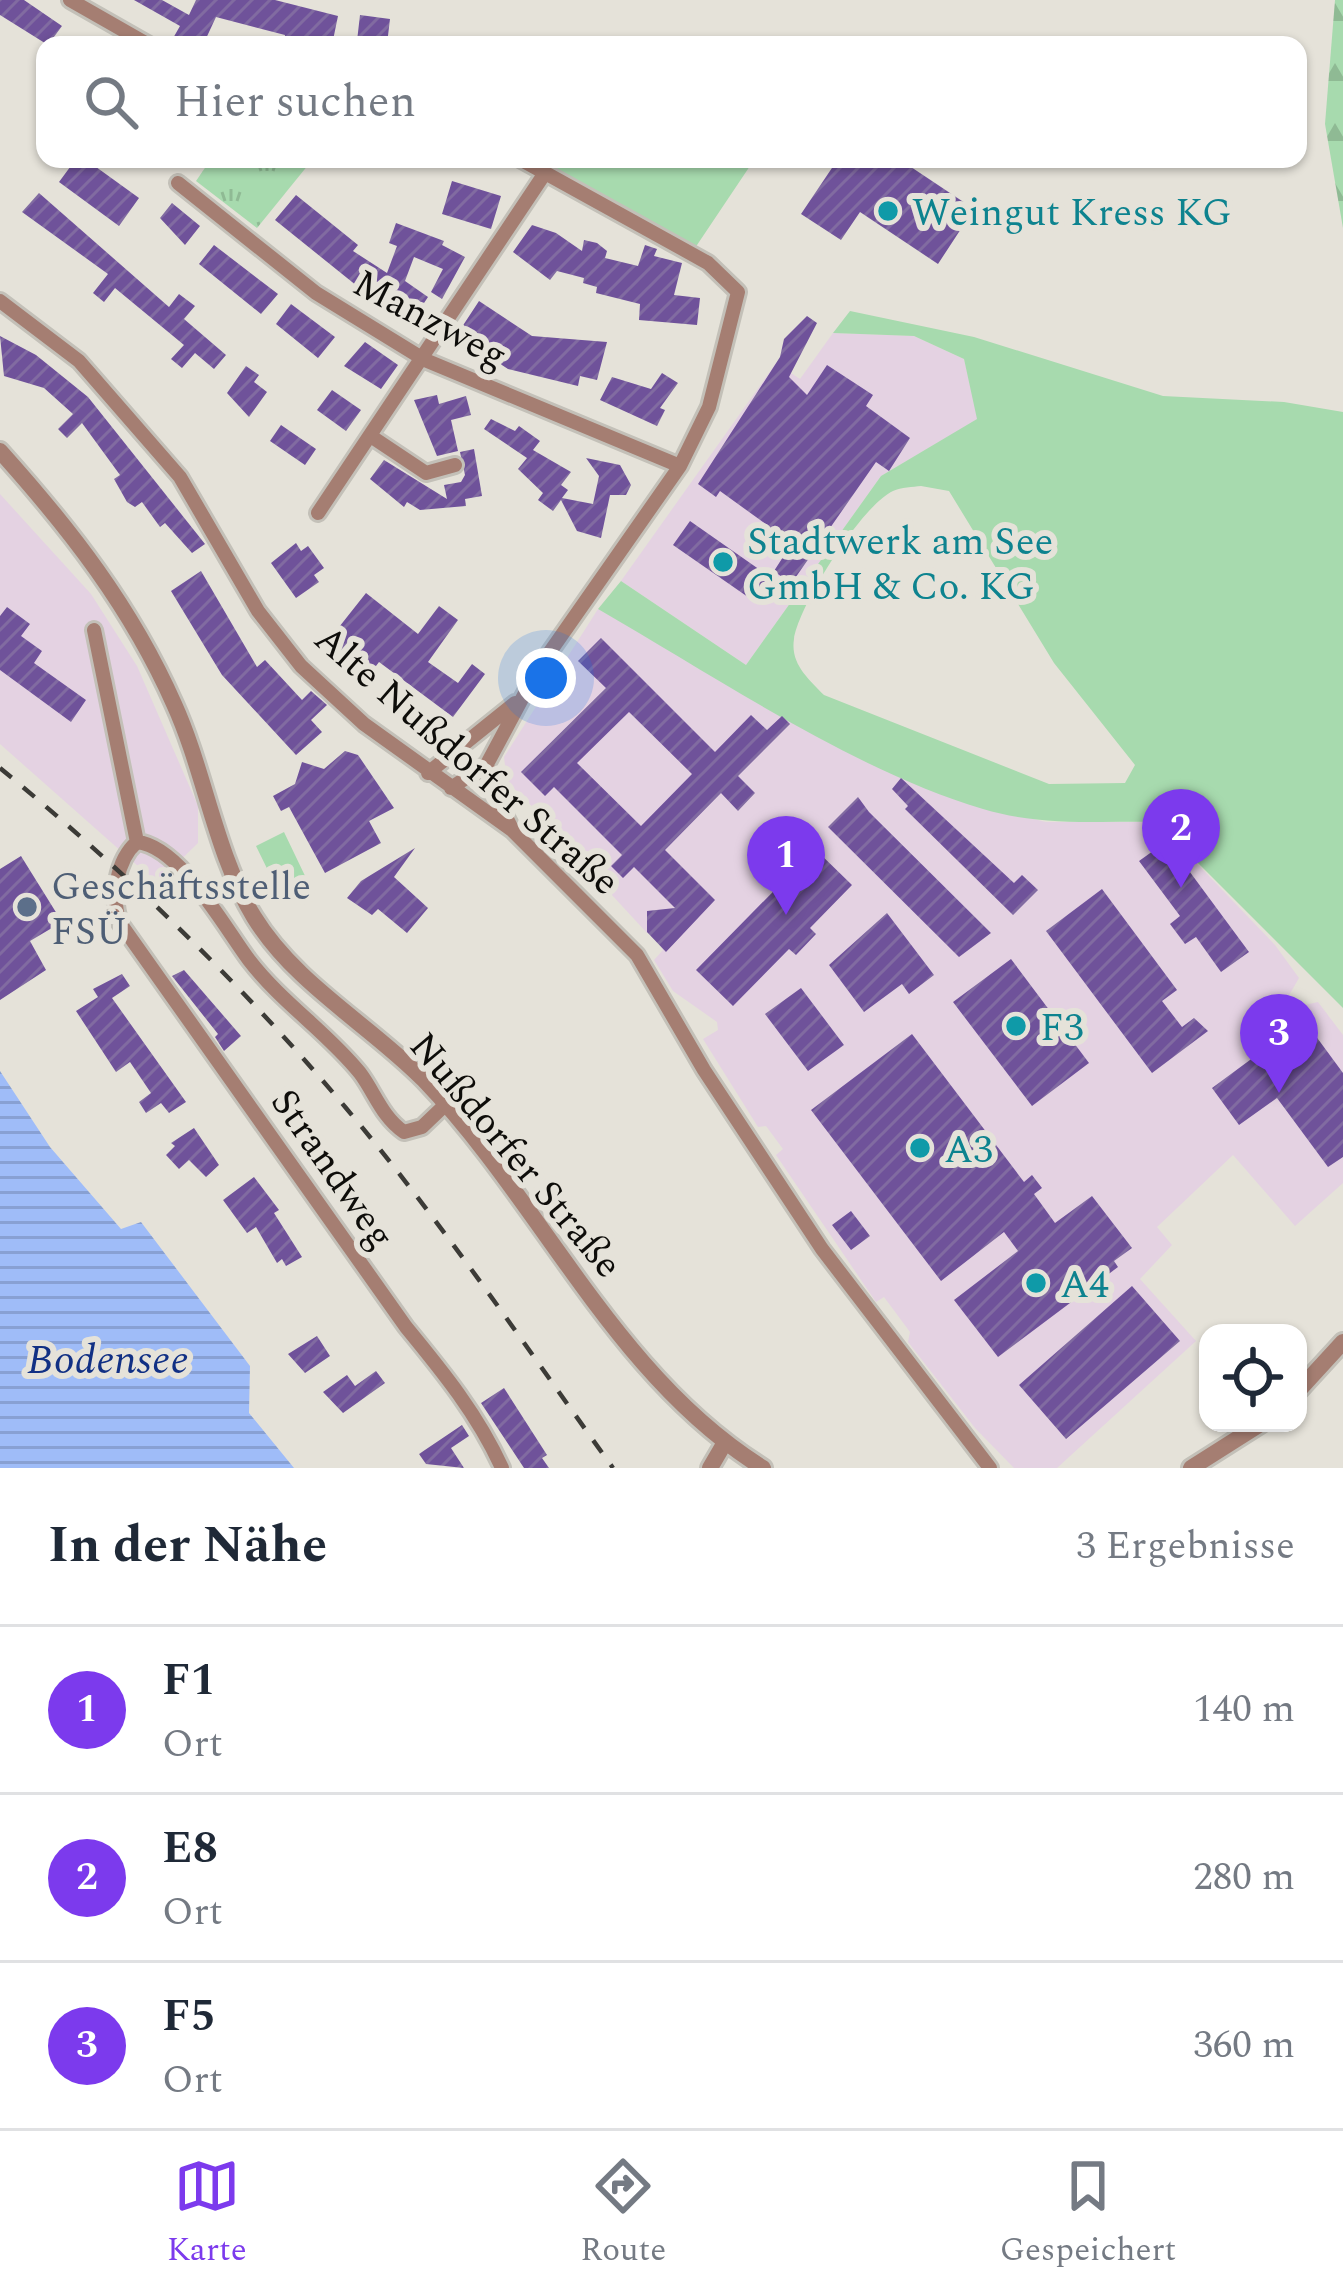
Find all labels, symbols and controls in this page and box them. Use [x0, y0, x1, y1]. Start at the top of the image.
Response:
search box [36, 36, 1307, 168]
text: Hier suchen [174, 68, 416, 137]
icon: search [78, 69, 144, 135]
place label: Weingut Kress KG [912, 184, 1232, 243]
marker: Weingut Kress KG [875, 198, 901, 224]
street label: Manzweg [342, 255, 518, 386]
place label: Stadtwerk am See GmbH & Co. KG [747, 513, 1053, 617]
marker: Stadtwerk am See GmbH & Co. KG [710, 549, 736, 575]
street label: Alte Nußdorfer Straße [300, 611, 632, 911]
your location [516, 648, 576, 708]
pin: 2 [1142, 789, 1220, 888]
pin: 1 [747, 816, 825, 915]
place label: Geschäftsstelle FSÜ [51, 858, 311, 962]
marker: Geschäftsstelle FSÜ [14, 894, 40, 920]
pin: 3 [1240, 994, 1318, 1093]
place label: F3 [1040, 999, 1083, 1058]
marker: F3 [1003, 1013, 1029, 1039]
street label: Nußdorfer Straße [394, 1020, 636, 1292]
street label: Strandweg [255, 1077, 409, 1262]
place label: A3 [944, 1121, 993, 1180]
marker: A3 [907, 1135, 933, 1161]
place label: A4 [1060, 1256, 1109, 1315]
marker: A4 [1023, 1270, 1049, 1296]
map controls [1199, 1324, 1307, 1432]
button: locate [1199, 1324, 1307, 1432]
water label: Bodensee [27, 1329, 189, 1392]
text: In der Nähe [48, 1507, 327, 1585]
text: 3 Ergebnisse [1076, 1517, 1295, 1576]
text: F1 [162, 1646, 216, 1715]
text: 1 [76, 1680, 98, 1739]
text: 140 m [1193, 1680, 1295, 1739]
text: Ort [162, 1715, 223, 1774]
text: E8 [162, 1814, 218, 1883]
text: 2 [76, 1848, 98, 1907]
text: 280 m [1193, 1848, 1295, 1907]
text: Ort [162, 1883, 223, 1942]
text: F5 [162, 1982, 216, 2051]
text: 3 [76, 2016, 98, 2075]
text: 360 m [1193, 2016, 1295, 2075]
text: Ort [162, 2051, 223, 2110]
tab: Karte [167, 2153, 247, 2275]
tab: Route [580, 2153, 666, 2275]
tab: Gespeichert [1000, 2153, 1176, 2275]

